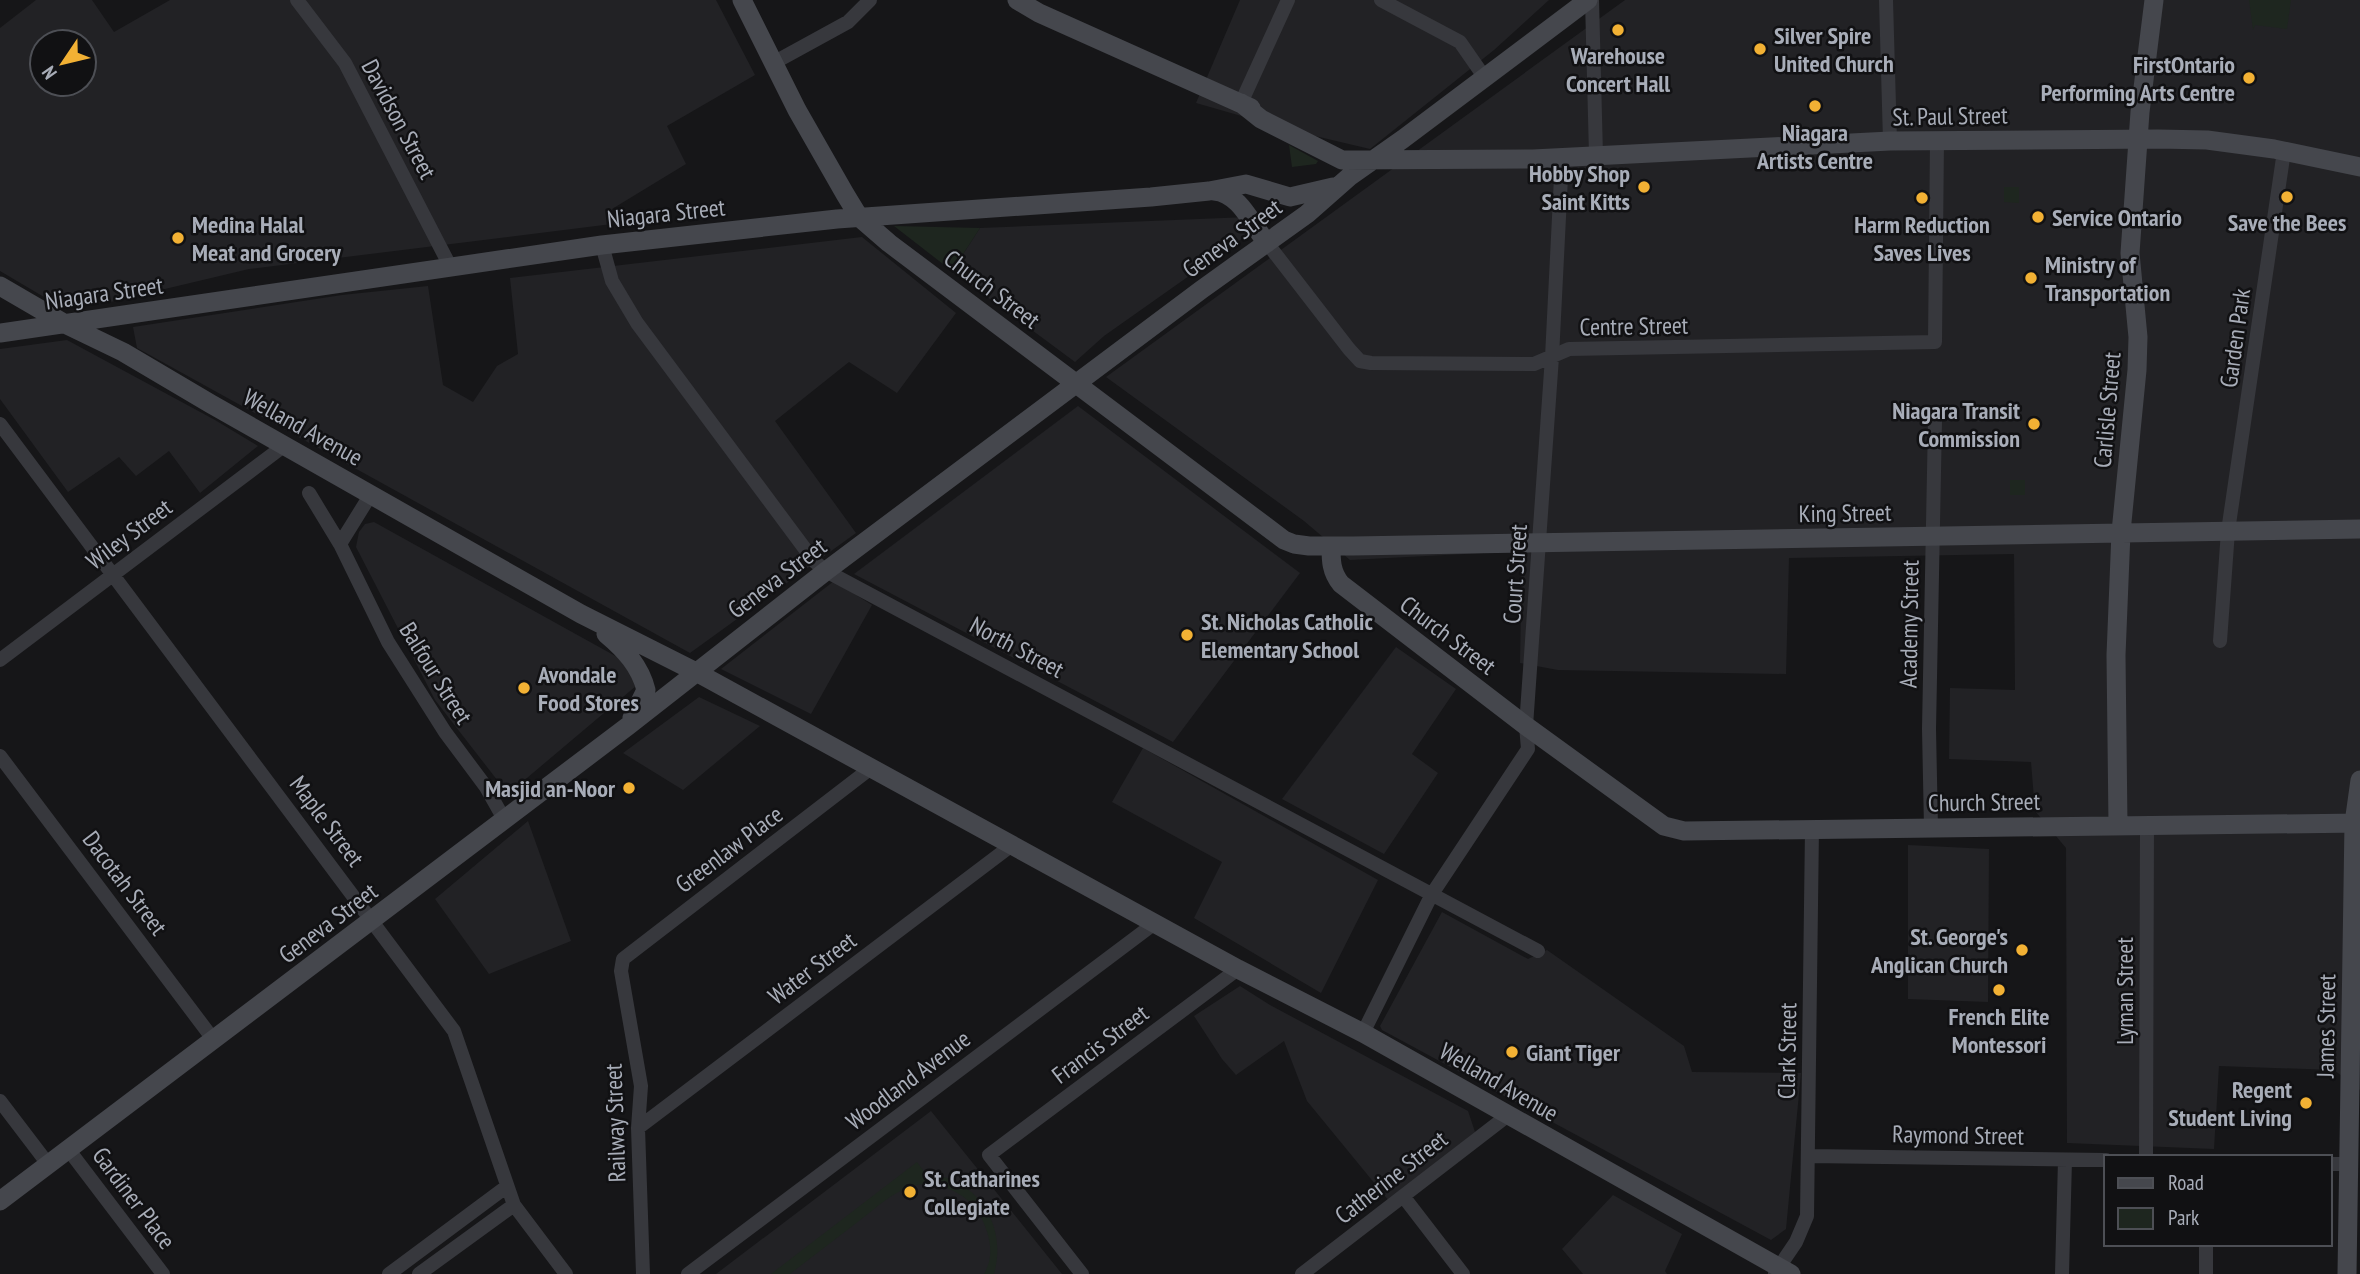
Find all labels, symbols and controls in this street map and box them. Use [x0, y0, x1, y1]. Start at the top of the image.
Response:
place label: Silver Spire United Church [1774, 20, 1894, 79]
marker: Warehouse Concert Hall [1610, 22, 1626, 38]
north arrow [28, 28, 98, 98]
place label: Warehouse Concert Hall [1566, 40, 1670, 99]
marker: Silver Spire United Church [1752, 41, 1768, 57]
place label: FirstOntario Performing Arts Centre [2041, 49, 2235, 108]
street label: Davidson Street [355, 54, 444, 184]
text: N [36, 62, 62, 84]
marker: FirstOntario Performing Arts Centre [2241, 70, 2257, 86]
marker: Niagara Artists Centre [1807, 98, 1823, 114]
street label: St. Paul Street [1892, 99, 2008, 133]
place label: Niagara Artists Centre [1756, 117, 1873, 176]
place label: Hobby Shop Saint Kitts [1529, 158, 1630, 217]
marker: Hobby Shop Saint Kitts [1636, 179, 1652, 195]
marker: Save the Bees [2279, 189, 2295, 205]
marker: Harm Reduction Saves Lives [1914, 190, 1930, 206]
street label: Niagara Street [605, 191, 727, 235]
street label: Geneva Street [1176, 191, 1288, 284]
place label: Service Ontario [2052, 202, 2182, 233]
place label: Save the Bees [2228, 207, 2346, 238]
place label: Medina Halal Meat and Grocery [192, 209, 341, 268]
place label: Harm Reduction Saves Lives [1854, 209, 1990, 268]
marker: Service Ontario [2030, 209, 2046, 225]
marker: Medina Halal Meat and Grocery [170, 230, 186, 246]
street label: Church Street [938, 243, 1047, 335]
place label: Ministry of Transportation [2045, 249, 2170, 308]
street label: Niagara Street [43, 269, 165, 317]
marker: Ministry of Transportation [2023, 270, 2039, 286]
street label: Garden Park [2213, 286, 2257, 389]
street label: Centre Street [1579, 310, 1689, 342]
street label: Carlisle Street [2087, 350, 2128, 469]
street label: Welland Avenue [238, 381, 368, 473]
place label: Niagara Transit Commission [1892, 395, 2020, 454]
marker: Niagara Transit Commission [2026, 416, 2042, 432]
street label: Wiley Street [80, 491, 178, 576]
street label: King Street [1798, 497, 1892, 529]
street label: Court Street [1496, 523, 1534, 625]
street label: Geneva Street [722, 531, 833, 625]
street label: Academy Street [1892, 559, 1926, 688]
street label: Church Street [1394, 589, 1503, 681]
place label: St. Nicholas Catholic Elementary School [1201, 606, 1373, 665]
street label: North Street [965, 609, 1070, 685]
street label: Balfour Street [392, 616, 480, 730]
marker: St. Nicholas Catholic Elementary School [1179, 627, 1195, 643]
place label: Avondale Food Stores [537, 659, 639, 718]
marker: Avondale Food Stores [516, 680, 532, 696]
street label: Maple Street [283, 770, 371, 873]
place label: Masjid an-Noor [485, 773, 616, 804]
marker: Masjid an-Noor [621, 780, 637, 796]
street label: Church Street [1928, 786, 2041, 818]
street label: Greenlaw Place [669, 799, 789, 899]
street label: Dacotah Street [76, 825, 174, 941]
street label: Geneva Street [273, 876, 384, 970]
place label: St. George's Anglican Church [1870, 921, 2008, 980]
street label: Water Street [762, 925, 863, 1011]
street label: Lyman Street [2109, 937, 2140, 1045]
marker: St. George's Anglican Church [2014, 942, 2030, 958]
street label: James Street [2310, 973, 2342, 1079]
marker: French Elite Montessori [1991, 982, 2007, 998]
street label: Francis Street [1045, 997, 1155, 1090]
place label: French Elite Montessori [1948, 1001, 2050, 1060]
street label: Clark Street [1771, 1002, 1803, 1099]
street label: Woodland Avenue [840, 1023, 976, 1137]
street label: Welland Avenue [1434, 1036, 1564, 1128]
place label: Giant Tiger [1526, 1037, 1621, 1068]
marker: Giant Tiger [1504, 1044, 1520, 1060]
street label: Railway Street [597, 1063, 633, 1183]
place label: Regent Student Living [2168, 1074, 2292, 1133]
marker: Regent Student Living [2298, 1095, 2314, 1111]
street label: Raymond Street [1892, 1118, 2025, 1152]
street label: Catherine Street [1329, 1123, 1454, 1231]
street label: Gardiner Place [86, 1141, 182, 1255]
legend [2104, 1155, 2332, 1246]
place label: St. Catharines Collegiate [924, 1163, 1040, 1222]
text: Road [2168, 1169, 2204, 1196]
marker: St. Catharines Collegiate [902, 1184, 918, 1200]
text: Park [2168, 1204, 2199, 1231]

